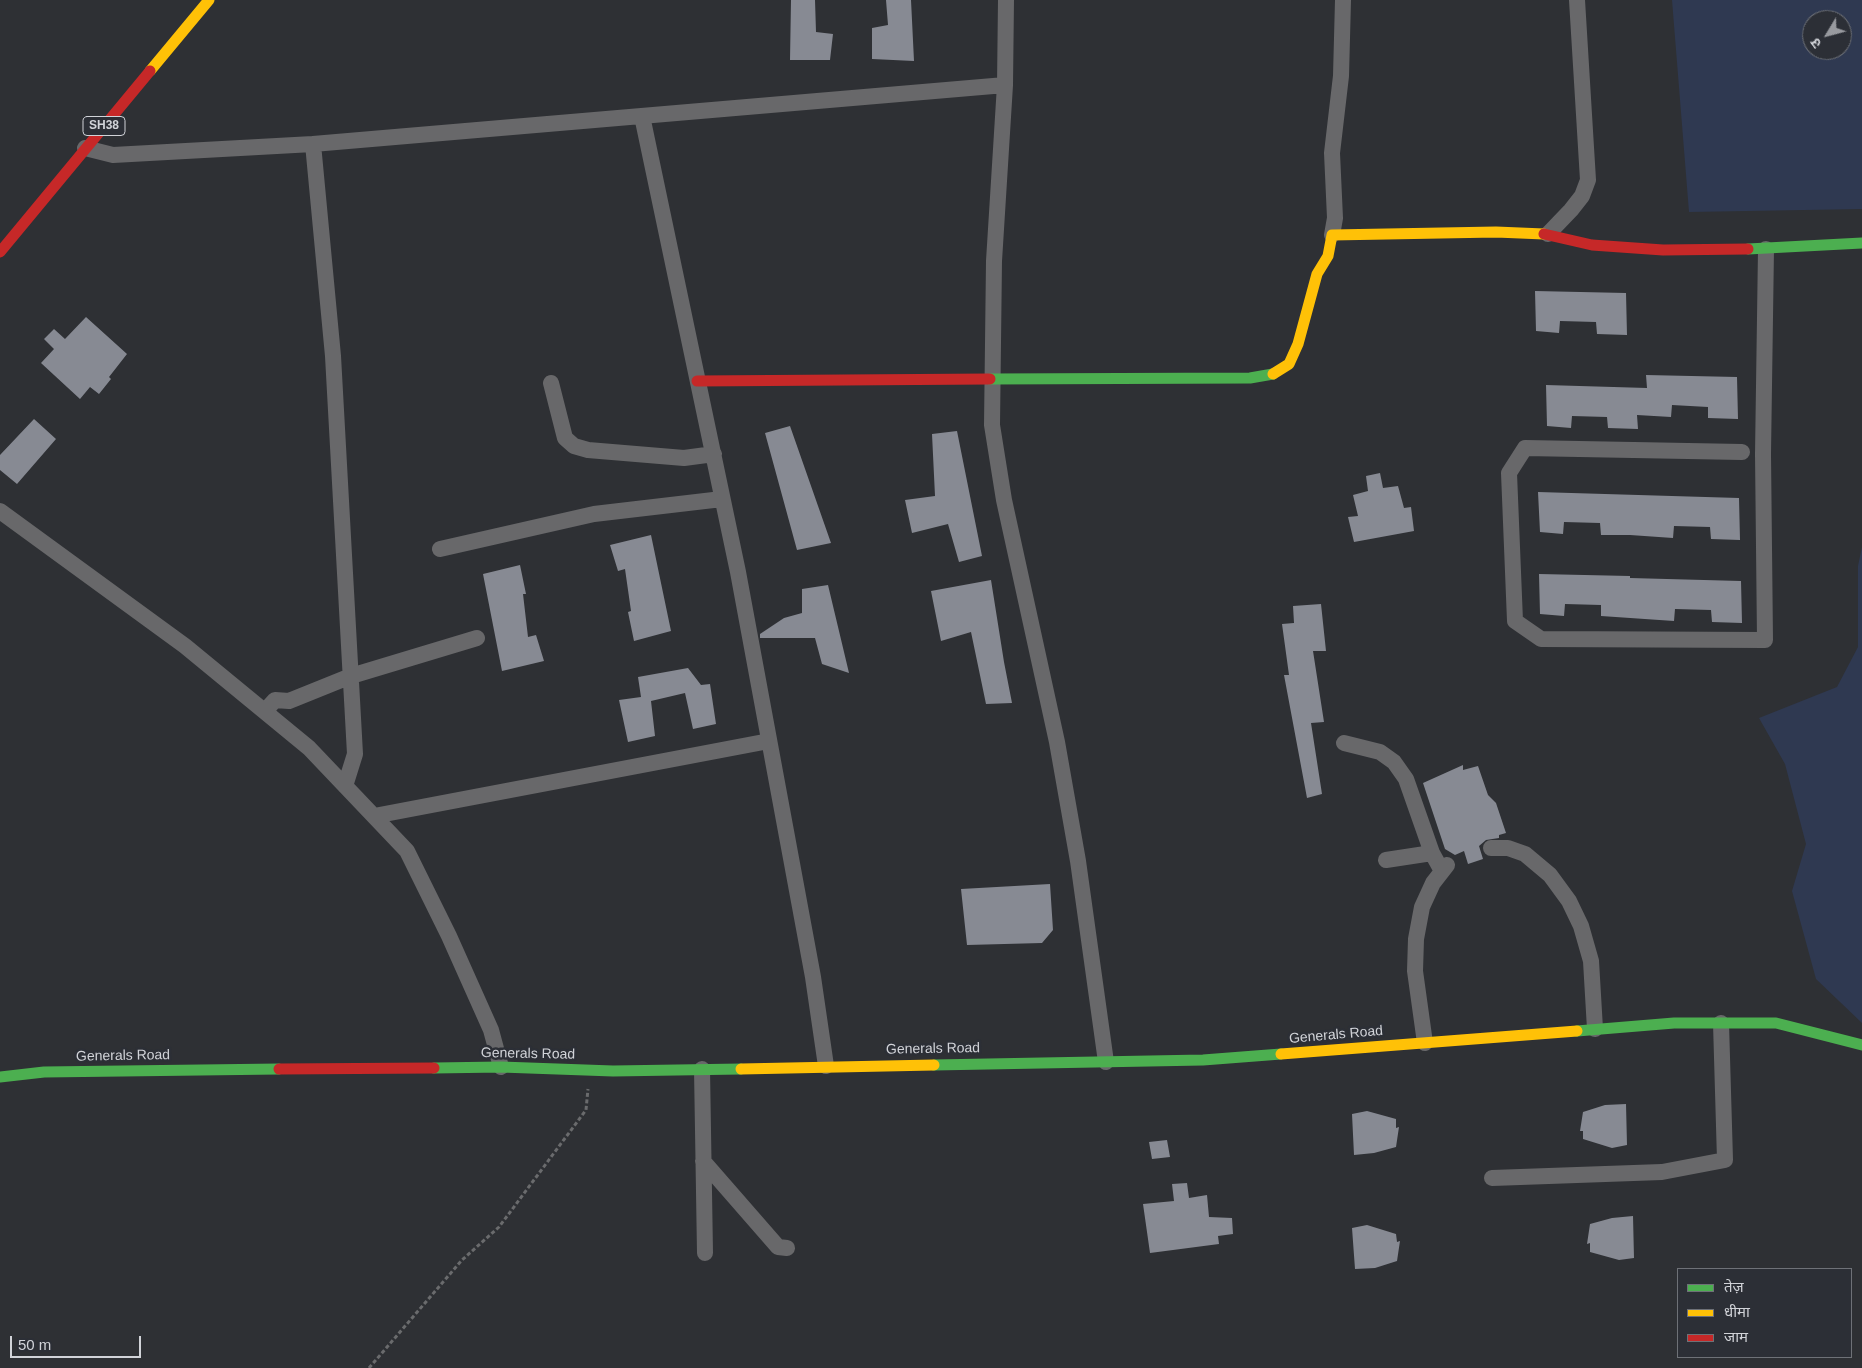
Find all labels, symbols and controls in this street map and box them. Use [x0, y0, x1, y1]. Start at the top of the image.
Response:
north arrow [1802, 10, 1852, 60]
text: उ [1807, 35, 1825, 52]
road number: SH38 [83, 116, 125, 136]
street label: Generals Road [1288, 1023, 1384, 1047]
street label: Generals Road [886, 1040, 980, 1058]
street label: Generals Road [481, 1045, 575, 1063]
street label: Generals Road [76, 1047, 170, 1065]
legend [1677, 1268, 1852, 1358]
text: तेज़ [1724, 1278, 1744, 1295]
text: धीमा [1724, 1303, 1750, 1320]
scale bar [12, 1326, 144, 1358]
text: जाम [1724, 1328, 1748, 1345]
text: 50 m [18, 1336, 51, 1353]

